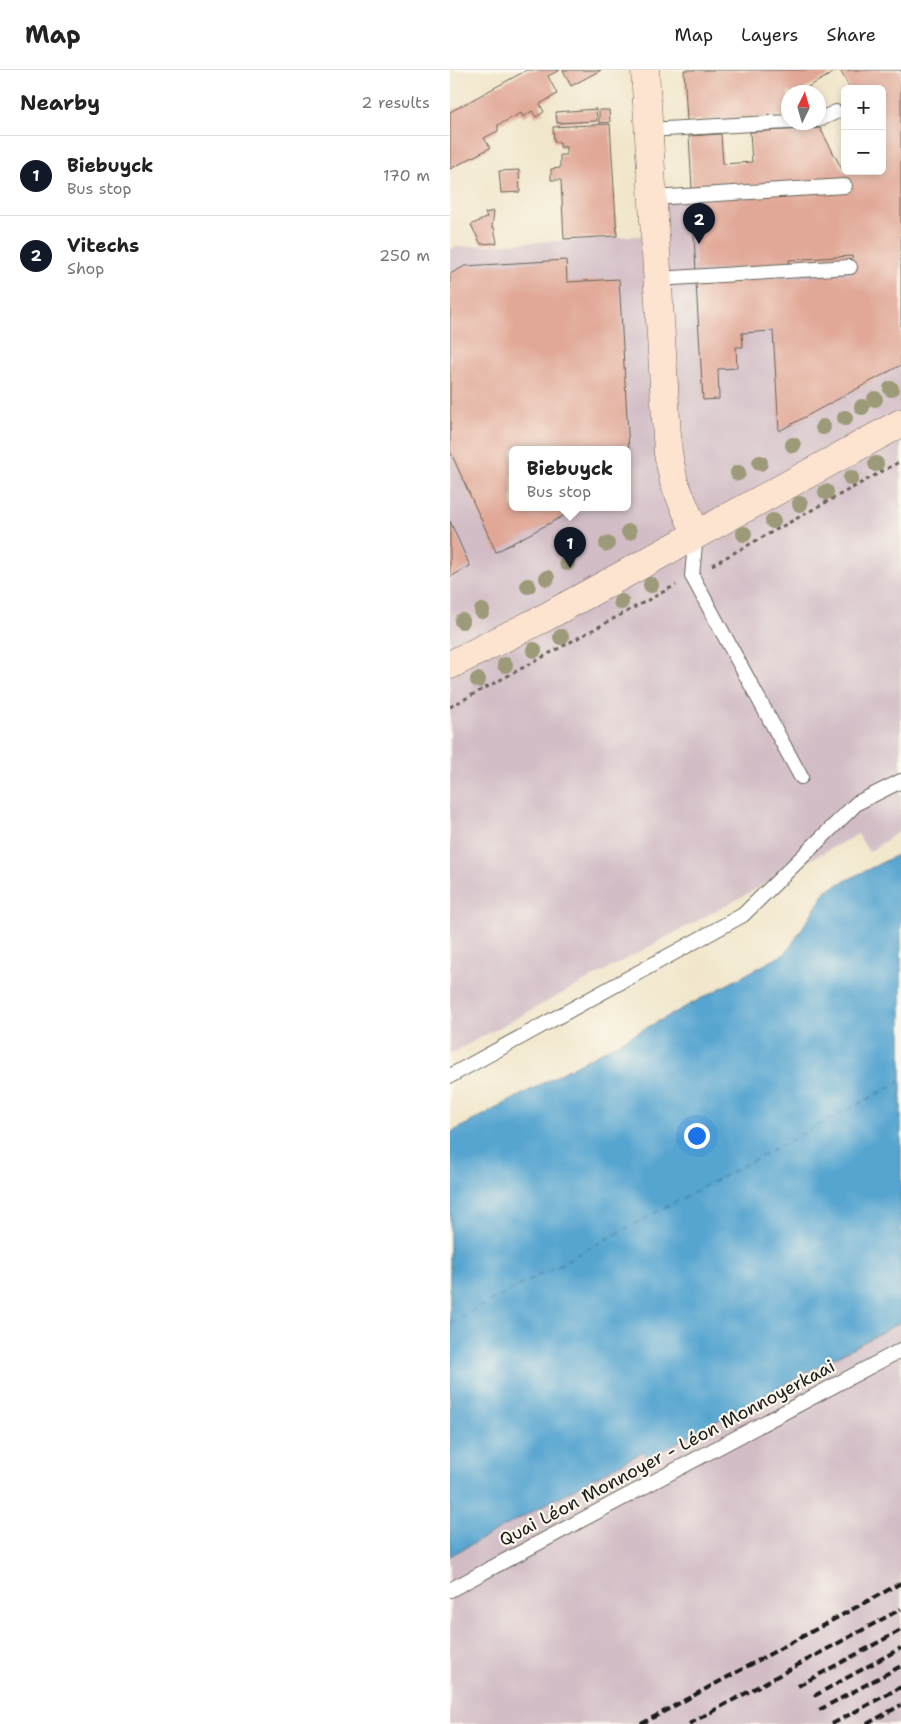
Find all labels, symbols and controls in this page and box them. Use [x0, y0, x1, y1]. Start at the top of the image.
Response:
text: Map [25, 19, 81, 51]
text: Map [675, 23, 713, 47]
text: Layers [741, 23, 798, 47]
text: Share [826, 23, 876, 47]
north arrow [781, 85, 826, 130]
map controls [841, 85, 886, 175]
button: + [841, 85, 886, 130]
text: Nearby [20, 89, 100, 117]
text: 2 results [361, 92, 430, 113]
button: − [841, 130, 886, 175]
text: Biebuyck [67, 153, 154, 178]
text: 1 [32, 165, 40, 186]
text: 170 m [383, 165, 430, 186]
text: Bus stop [67, 178, 132, 199]
pin: 2 [683, 203, 715, 244]
text: Vitechs [67, 233, 139, 258]
text: 2 [30, 245, 42, 266]
text: 250 m [379, 245, 430, 266]
text: Shop [67, 258, 104, 279]
popup [509, 446, 631, 511]
text: Biebuyck [527, 456, 613, 481]
text: Bus stop [527, 481, 591, 502]
pin: 1 [554, 527, 586, 568]
your location [684, 1123, 710, 1149]
street label: Quai Léon Monnoyer - Léon Monnoyerkaai [495, 1354, 839, 1552]

